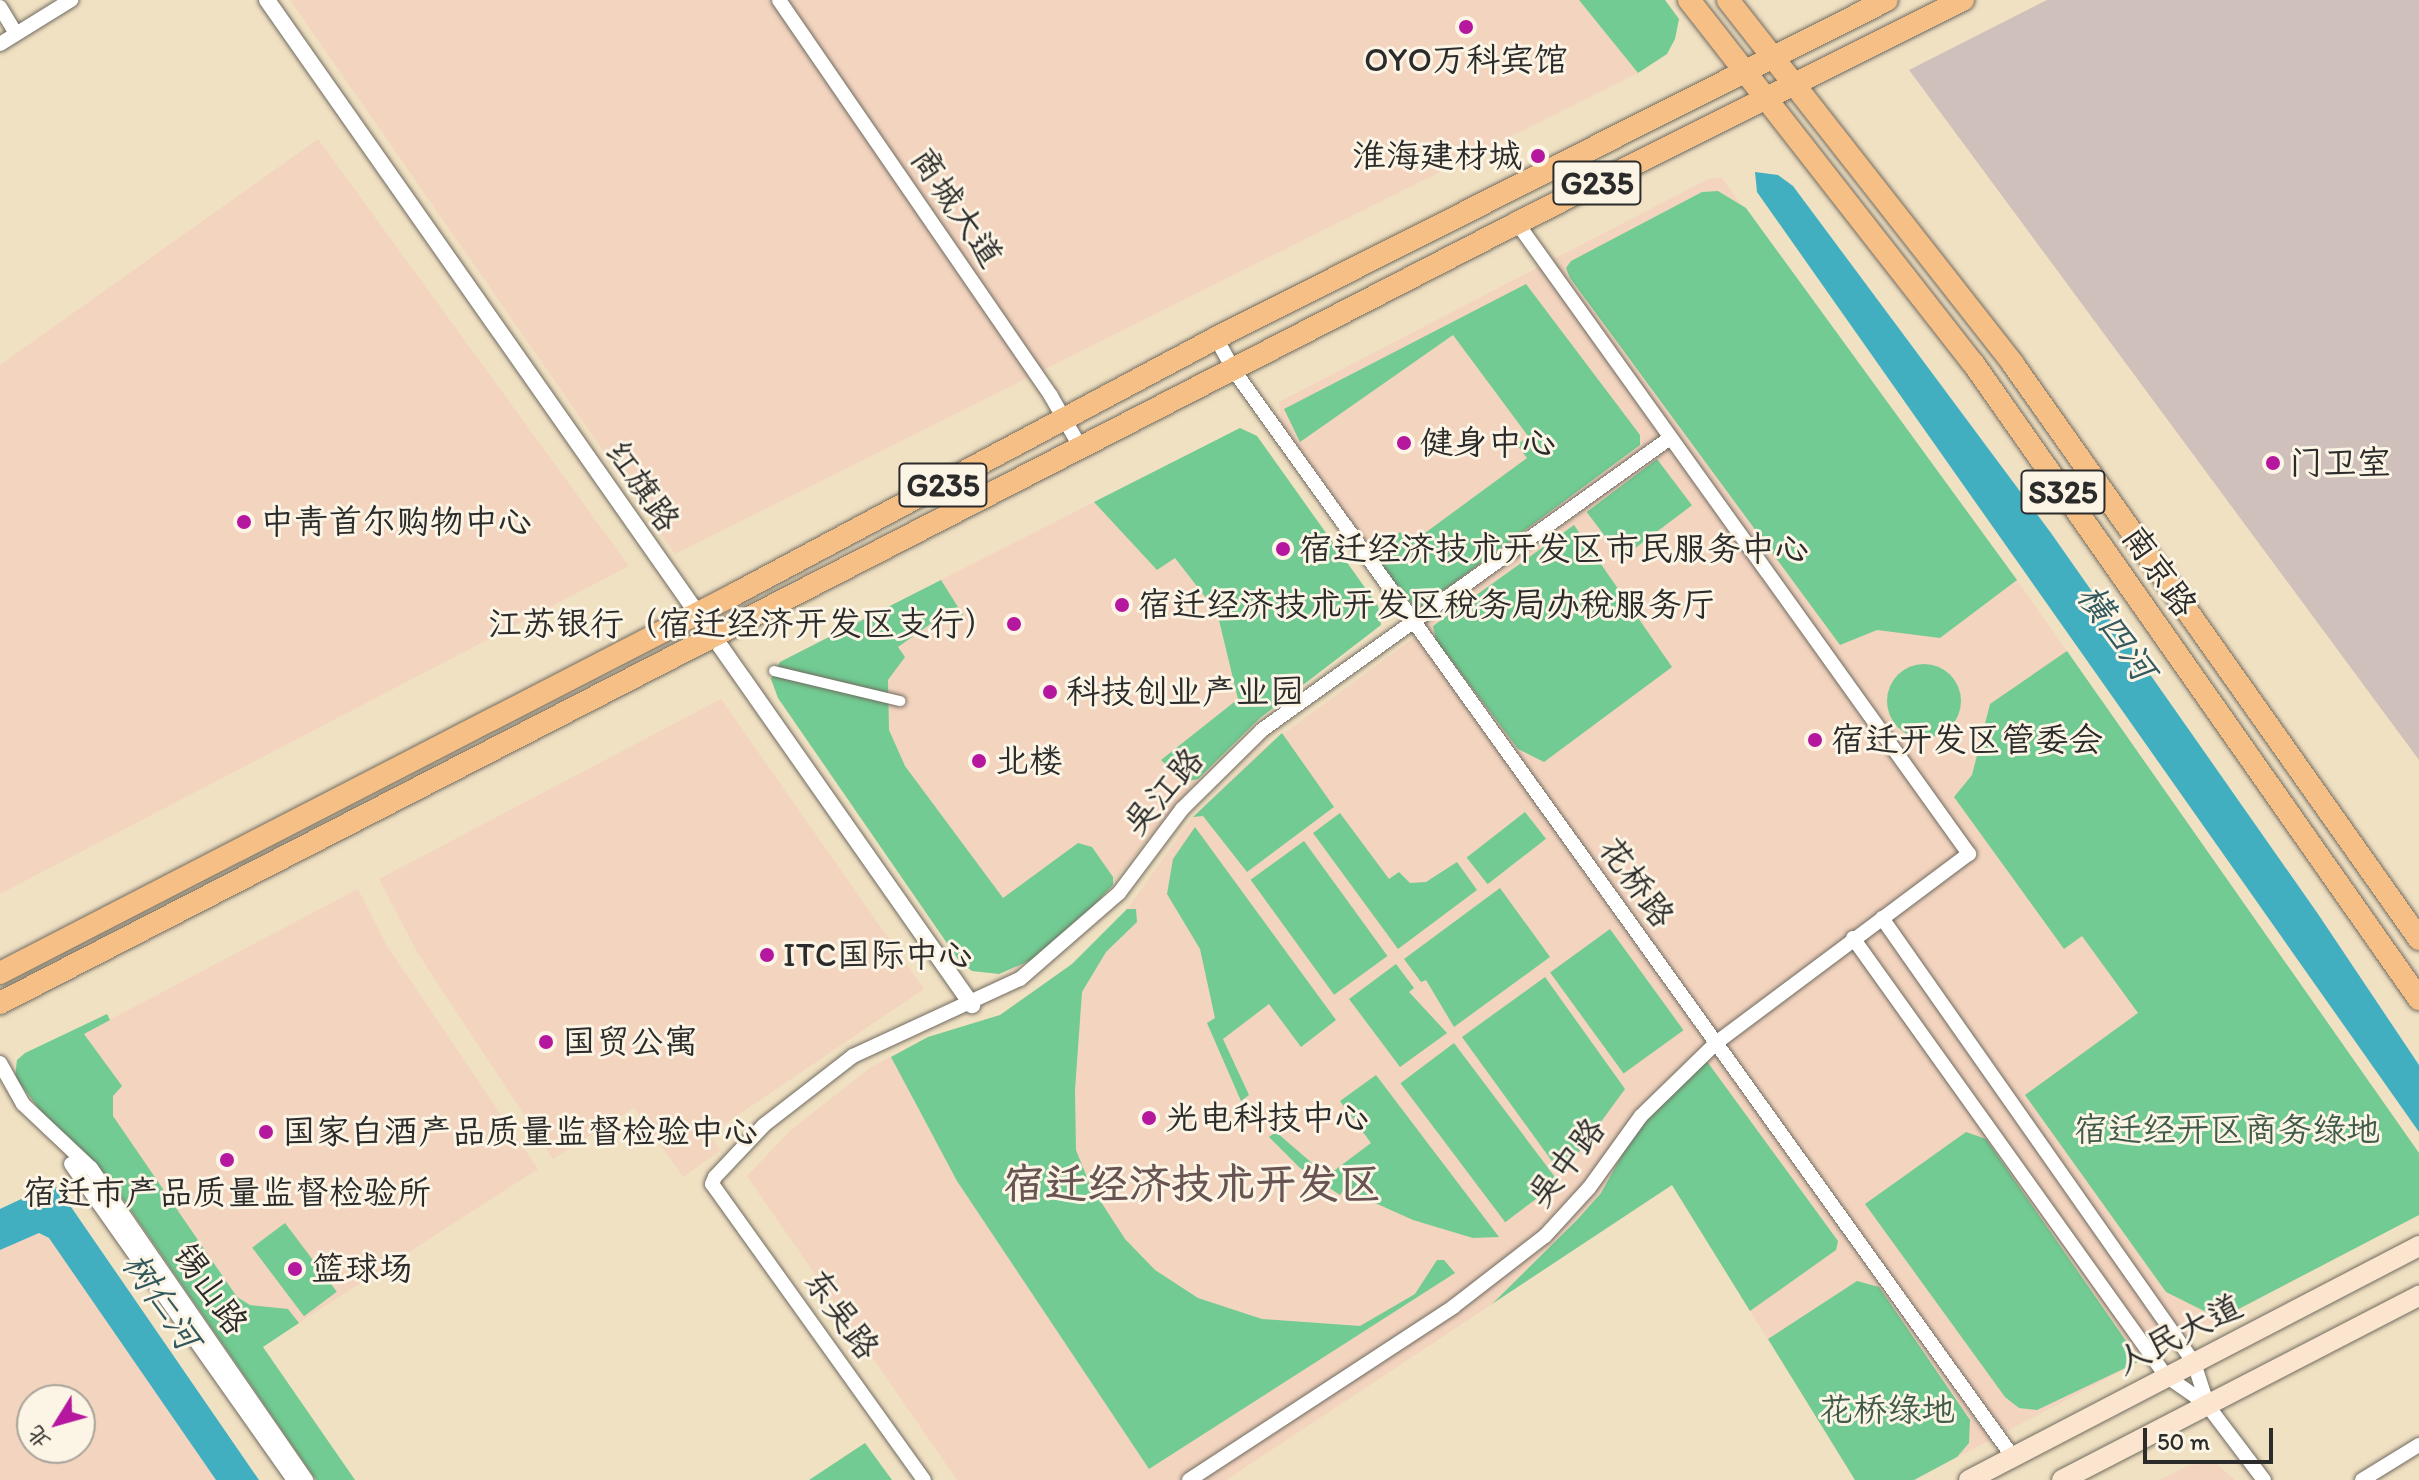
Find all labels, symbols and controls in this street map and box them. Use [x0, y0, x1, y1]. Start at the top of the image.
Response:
marker: OYO万科宾馆 [1457, 18, 1475, 36]
place label: OYO万科宾馆 [1364, 40, 1568, 80]
place label: 淮海建材城 [1352, 136, 1522, 176]
street label: 商城大道 [902, 139, 1012, 275]
marker: 淮海建材城 [1529, 147, 1547, 165]
road number: G235 [1551, 155, 1643, 211]
place label: 健身中心 [1420, 423, 1556, 463]
street label: 红旗路 [597, 433, 689, 539]
marker: 健身中心 [1395, 434, 1413, 452]
place label: 门卫室 [2289, 443, 2391, 483]
marker: 门卫室 [2264, 454, 2282, 472]
road number: G235 [897, 457, 989, 513]
road number: S325 [2019, 464, 2107, 520]
place label: 中青首尔购物中心 [260, 502, 532, 542]
marker: 中青首尔购物中心 [235, 513, 253, 531]
street label: 南京路 [2114, 518, 2206, 624]
place label: 宿迁经济技术开发区市民服务中心 [1299, 529, 1809, 569]
marker: 宿迁经济技术开发区市民服务中心 [1274, 540, 1292, 558]
water label: 横四河 [2068, 575, 2166, 689]
place label: 宿迁经济技术开发区税务局办税服务厅 [1138, 585, 1716, 625]
marker: 宿迁经济技术开发区税务局办税服务厅 [1113, 596, 1131, 614]
place label: 江苏银行（宿迁经济开发区支行） [488, 604, 998, 644]
marker: 江苏银行（宿迁经济开发区支行） [1005, 615, 1023, 633]
place label: 科技创业产业园 [1066, 672, 1304, 712]
marker: 科技创业产业园 [1041, 683, 1059, 701]
place label: 宿迁开发区管委会 [1831, 720, 2103, 760]
marker: 宿迁开发区管委会 [1806, 731, 1824, 749]
street label: 吴江路 [1114, 739, 1212, 843]
place label: 北楼 [995, 741, 1063, 781]
marker: 北楼 [970, 752, 988, 770]
street label: 花桥路 [1591, 829, 1683, 935]
place label: ITC国际中心 [783, 935, 973, 975]
marker: ITC国际中心 [758, 946, 776, 964]
place label: 国贸公寓 [562, 1022, 698, 1062]
marker: 国贸公寓 [537, 1033, 555, 1051]
place label: 光电科技中心 [1165, 1098, 1369, 1138]
marker: 光电科技中心 [1140, 1109, 1158, 1127]
street label: 吴中路 [1519, 1109, 1613, 1215]
park label: 宿迁经开区商务绿地 [2074, 1110, 2380, 1150]
place label: 国家白酒产品质量监督检验中心 [282, 1112, 758, 1152]
marker: 国家白酒产品质量监督检验中心 [257, 1123, 275, 1141]
marker: 宿迁市产品质量监督检验所 [218, 1151, 236, 1169]
district label: 宿迁经济技术开发区 [1003, 1159, 1381, 1209]
place label: 宿迁市产品质量监督检验所 [23, 1173, 431, 1213]
street label: 锡山路 [165, 1236, 257, 1342]
water label: 树仁河 [114, 1244, 210, 1358]
place label: 篮球场 [311, 1249, 413, 1289]
marker: 篮球场 [286, 1260, 304, 1278]
street label: 东吴路 [796, 1261, 888, 1367]
street label: 人民大道 [2109, 1285, 2249, 1383]
north arrow [16, 1384, 96, 1464]
park label: 花桥绿地 [1819, 1390, 1955, 1430]
scale bar [2147, 1412, 2277, 1462]
text: 北 [21, 1421, 55, 1454]
text: 50 m [2157, 1427, 2210, 1456]

